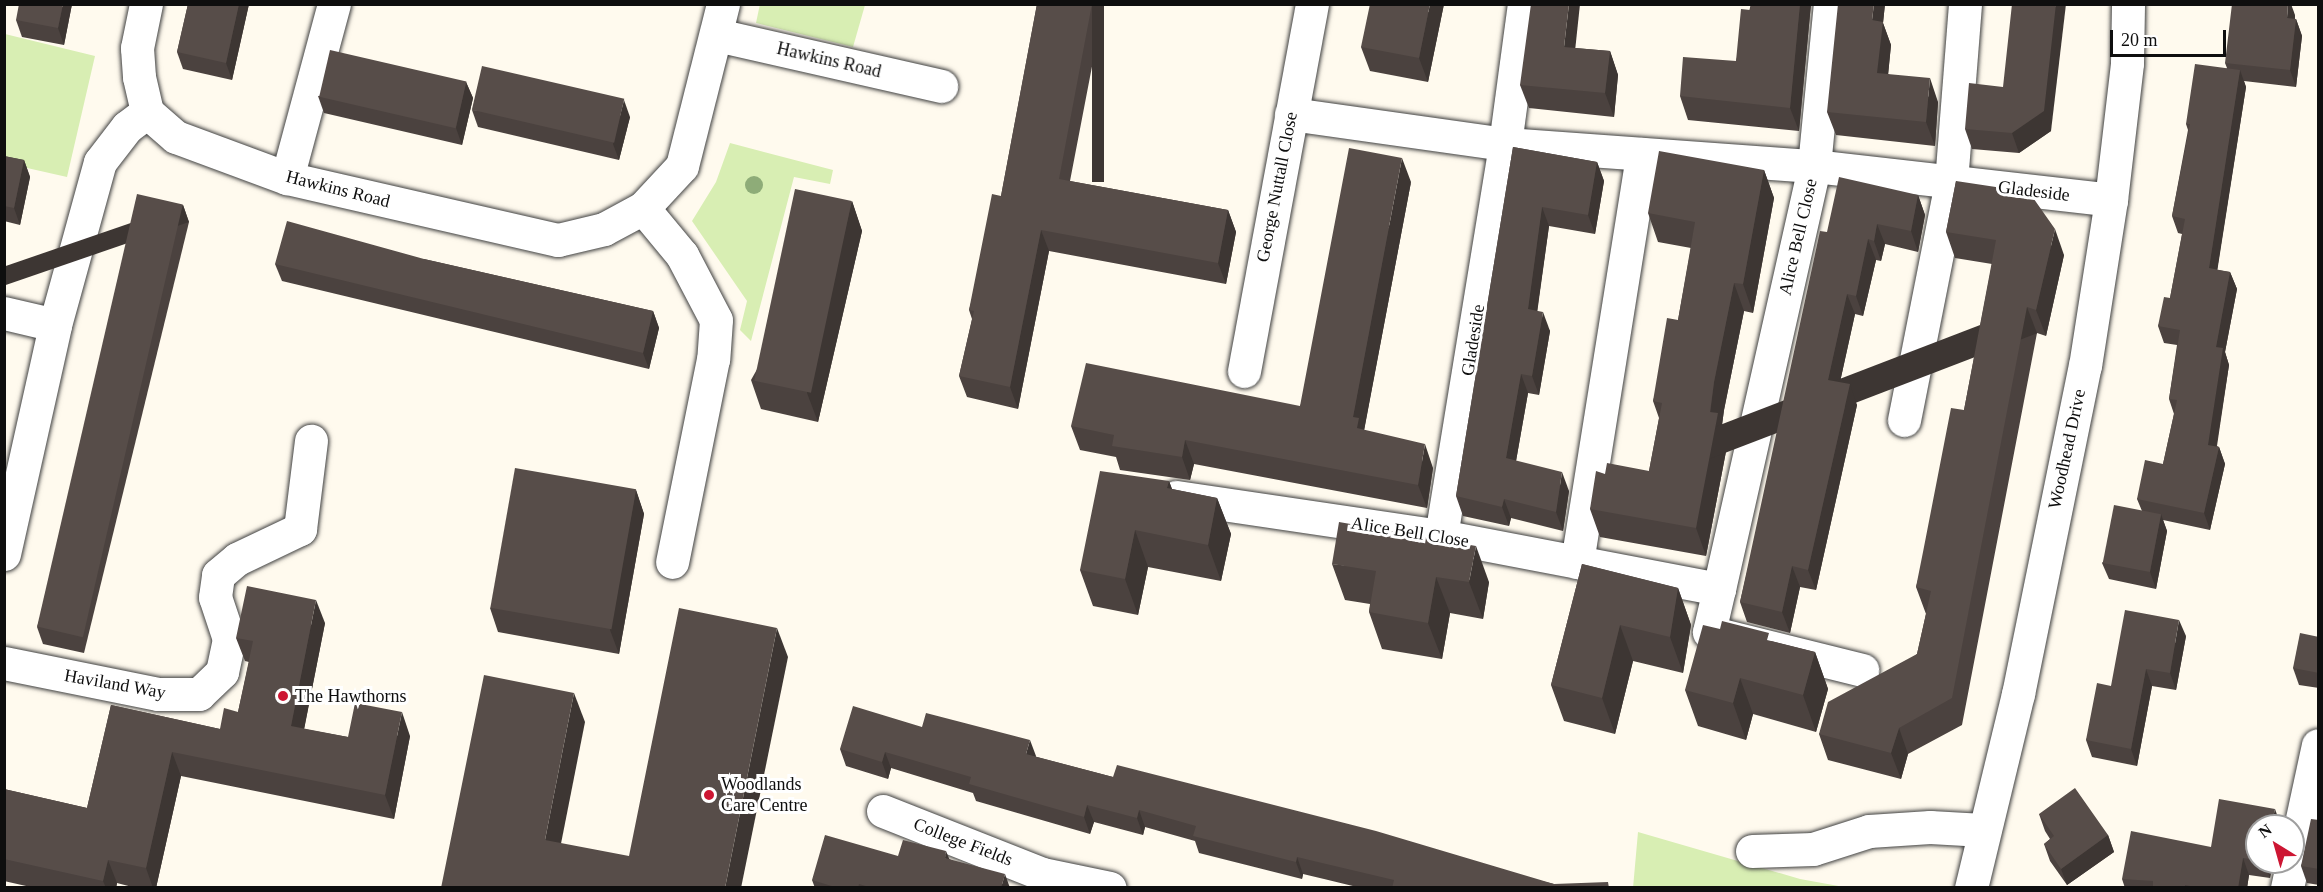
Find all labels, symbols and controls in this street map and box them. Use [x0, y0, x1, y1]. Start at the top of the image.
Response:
scale bar [2113, 18, 2228, 56]
text: 20 m [2121, 30, 2158, 50]
street label: Hawkins Road [775, 37, 883, 83]
street label: George Nuttall Close [1252, 110, 1302, 264]
street label: Hawkins Road [284, 166, 392, 212]
street label: Gladeside [1997, 176, 2071, 206]
street label: Alice Bell Close [1774, 177, 1822, 297]
street label: Gladeside [1457, 303, 1489, 377]
street label: Woodhead Drive [2044, 387, 2090, 511]
street label: Alice Bell Close [1350, 512, 1470, 552]
street label: Haviland Way [62, 664, 168, 704]
place label: The Hawthorns [295, 685, 406, 707]
marker: The Hawthorns [276, 689, 290, 703]
place label: Woodlands Care Centre [721, 774, 807, 816]
marker: Woodlands Care Centre [702, 788, 716, 802]
street label: College Fields [910, 813, 1016, 871]
north arrow [2245, 814, 2305, 874]
text: N [2255, 821, 2275, 841]

